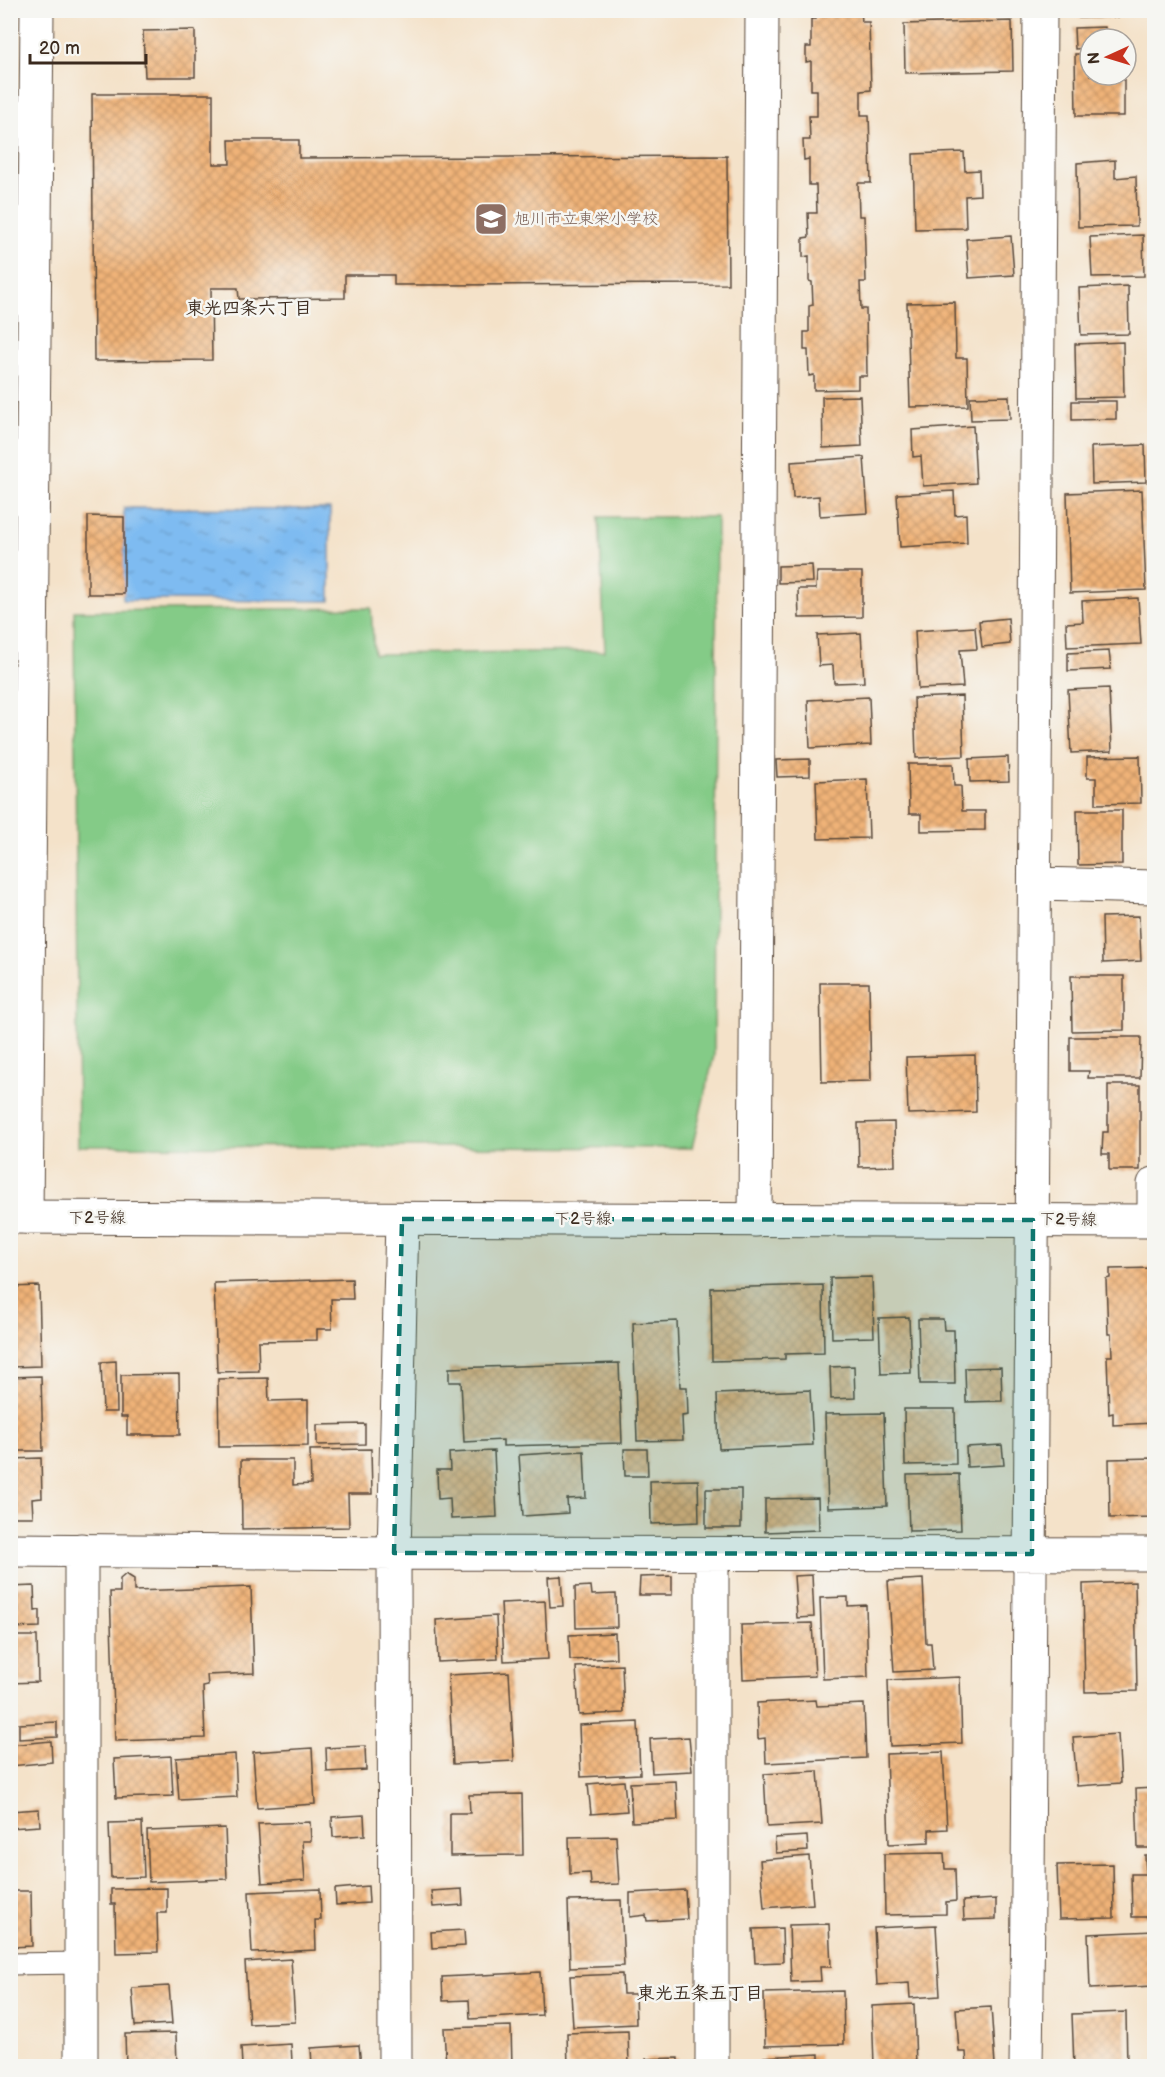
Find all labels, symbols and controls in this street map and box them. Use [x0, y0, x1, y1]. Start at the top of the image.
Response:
scale bar [30, 27, 146, 65]
north arrow [1078, 27, 1138, 87]
text: 20 m [39, 38, 80, 59]
text: N [1085, 51, 1104, 65]
school or university icon: 旭川市立東栄小学校 [473, 201, 509, 237]
place label: 旭川市立東栄小学校 [514, 210, 658, 229]
district label: 東光四条六丁目 [186, 298, 312, 319]
street label: 下2号線 [68, 1209, 126, 1228]
street label: 下2号線 [554, 1210, 612, 1229]
street label: 下2号線 [1039, 1210, 1097, 1230]
district label: 東光五条五丁目 [637, 1983, 763, 2004]

